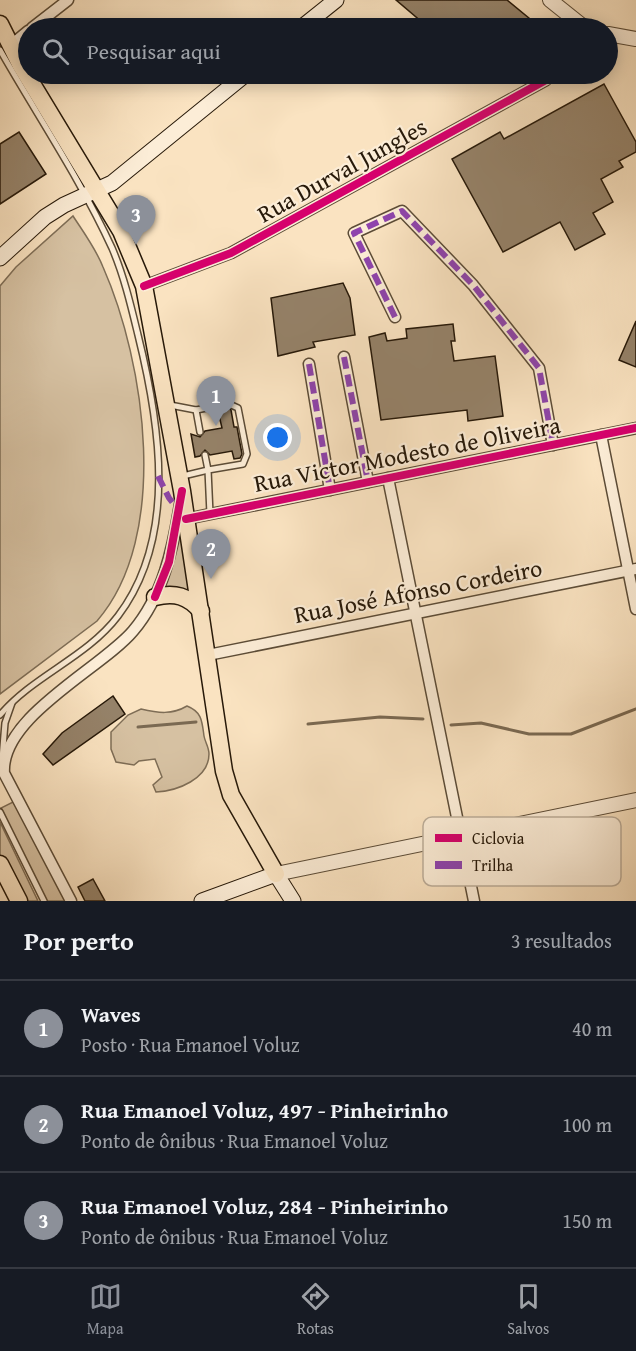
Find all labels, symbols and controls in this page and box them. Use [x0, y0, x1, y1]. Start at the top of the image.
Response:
search box [18, 18, 618, 84]
icon: search [39, 35, 72, 68]
text: Pesquisar aqui [87, 35, 221, 67]
street label: Rua Durval Jungles [251, 109, 433, 231]
pin: 3 [116, 196, 156, 245]
pin: 1 [196, 376, 236, 426]
street label: Rua Victor Modesto de Oliveira [251, 407, 564, 501]
your location [263, 423, 292, 452]
pin: 2 [192, 530, 230, 579]
street label: Rua José Afonso Cordeiro [291, 550, 545, 632]
legend [423, 817, 621, 886]
text: Ciclovia [472, 826, 525, 850]
text: Trilha [472, 853, 514, 877]
text: Por perto [24, 921, 134, 960]
text: 3 resultados [511, 926, 612, 955]
text: Waves [81, 998, 141, 1030]
text: 1 [38, 1014, 49, 1043]
text: 40 m [572, 1014, 612, 1043]
text: Posto · Rua Emanoel Voluz [81, 1030, 300, 1059]
text: Rua Emanoel Voluz, 497 - Pinheirinho [81, 1094, 448, 1126]
text: 2 [38, 1110, 49, 1139]
text: 100 m [562, 1110, 612, 1139]
text: Ponto de ônibus · Rua Emanoel Voluz [81, 1126, 388, 1155]
text: Rua Emanoel Voluz, 284 - Pinheirinho [81, 1190, 448, 1222]
text: 3 [38, 1206, 49, 1235]
text: 150 m [562, 1206, 612, 1235]
text: Ponto de ônibus · Rua Emanoel Voluz [81, 1222, 388, 1251]
tab: Mapa [87, 1280, 124, 1340]
tab: Rotas [297, 1280, 334, 1340]
tab: Salvos [507, 1280, 549, 1340]

